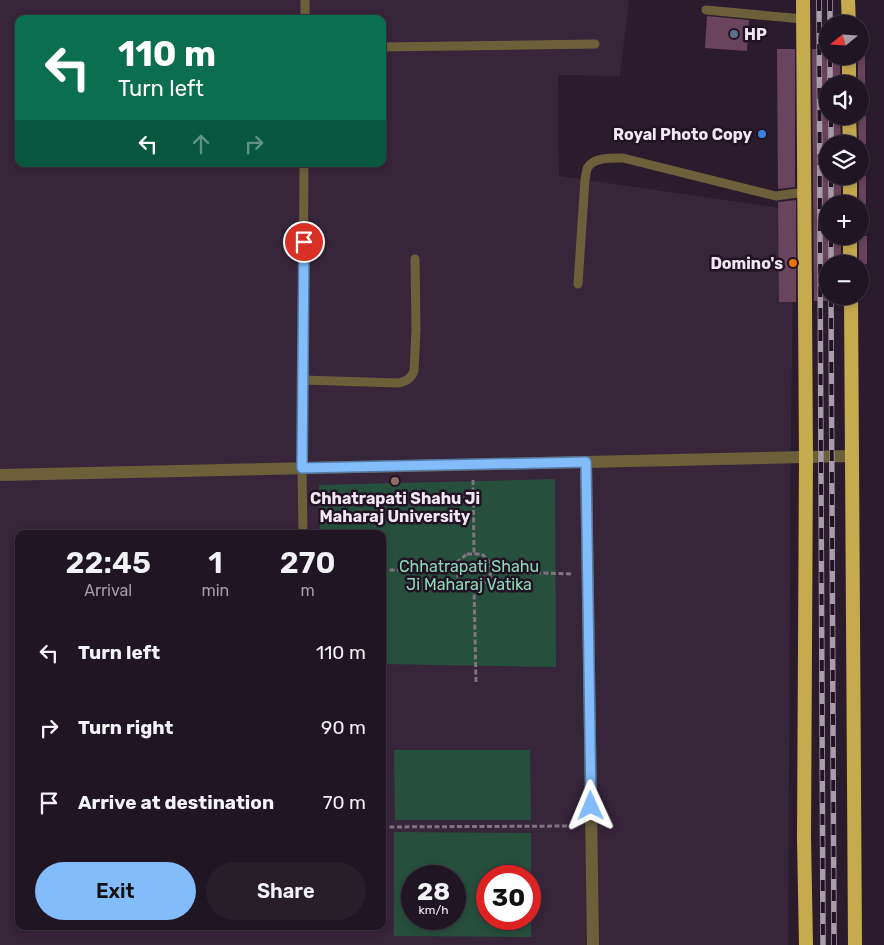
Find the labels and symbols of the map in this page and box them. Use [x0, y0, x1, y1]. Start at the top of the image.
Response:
north arrow [819, 15, 869, 65]
place label: HP [744, 25, 767, 44]
marker: HP [728, 28, 740, 40]
place label: Royal Photo Copy [613, 125, 752, 144]
marker: Royal Photo Copy [756, 128, 768, 140]
pin [283, 221, 325, 263]
place label: Domino's [710, 254, 783, 273]
marker: Domino's [787, 257, 799, 269]
marker: Chhatrapati Shahu Ji Maharaj University [389, 475, 401, 487]
place label: Chhatrapati Shahu Ji Maharaj University [310, 489, 480, 526]
park label: Chhatrapati Shahu Ji Maharaj Vatika [399, 557, 539, 594]
position arrow [564, 779, 616, 831]
speed limit sign: 30 [476, 865, 541, 930]

